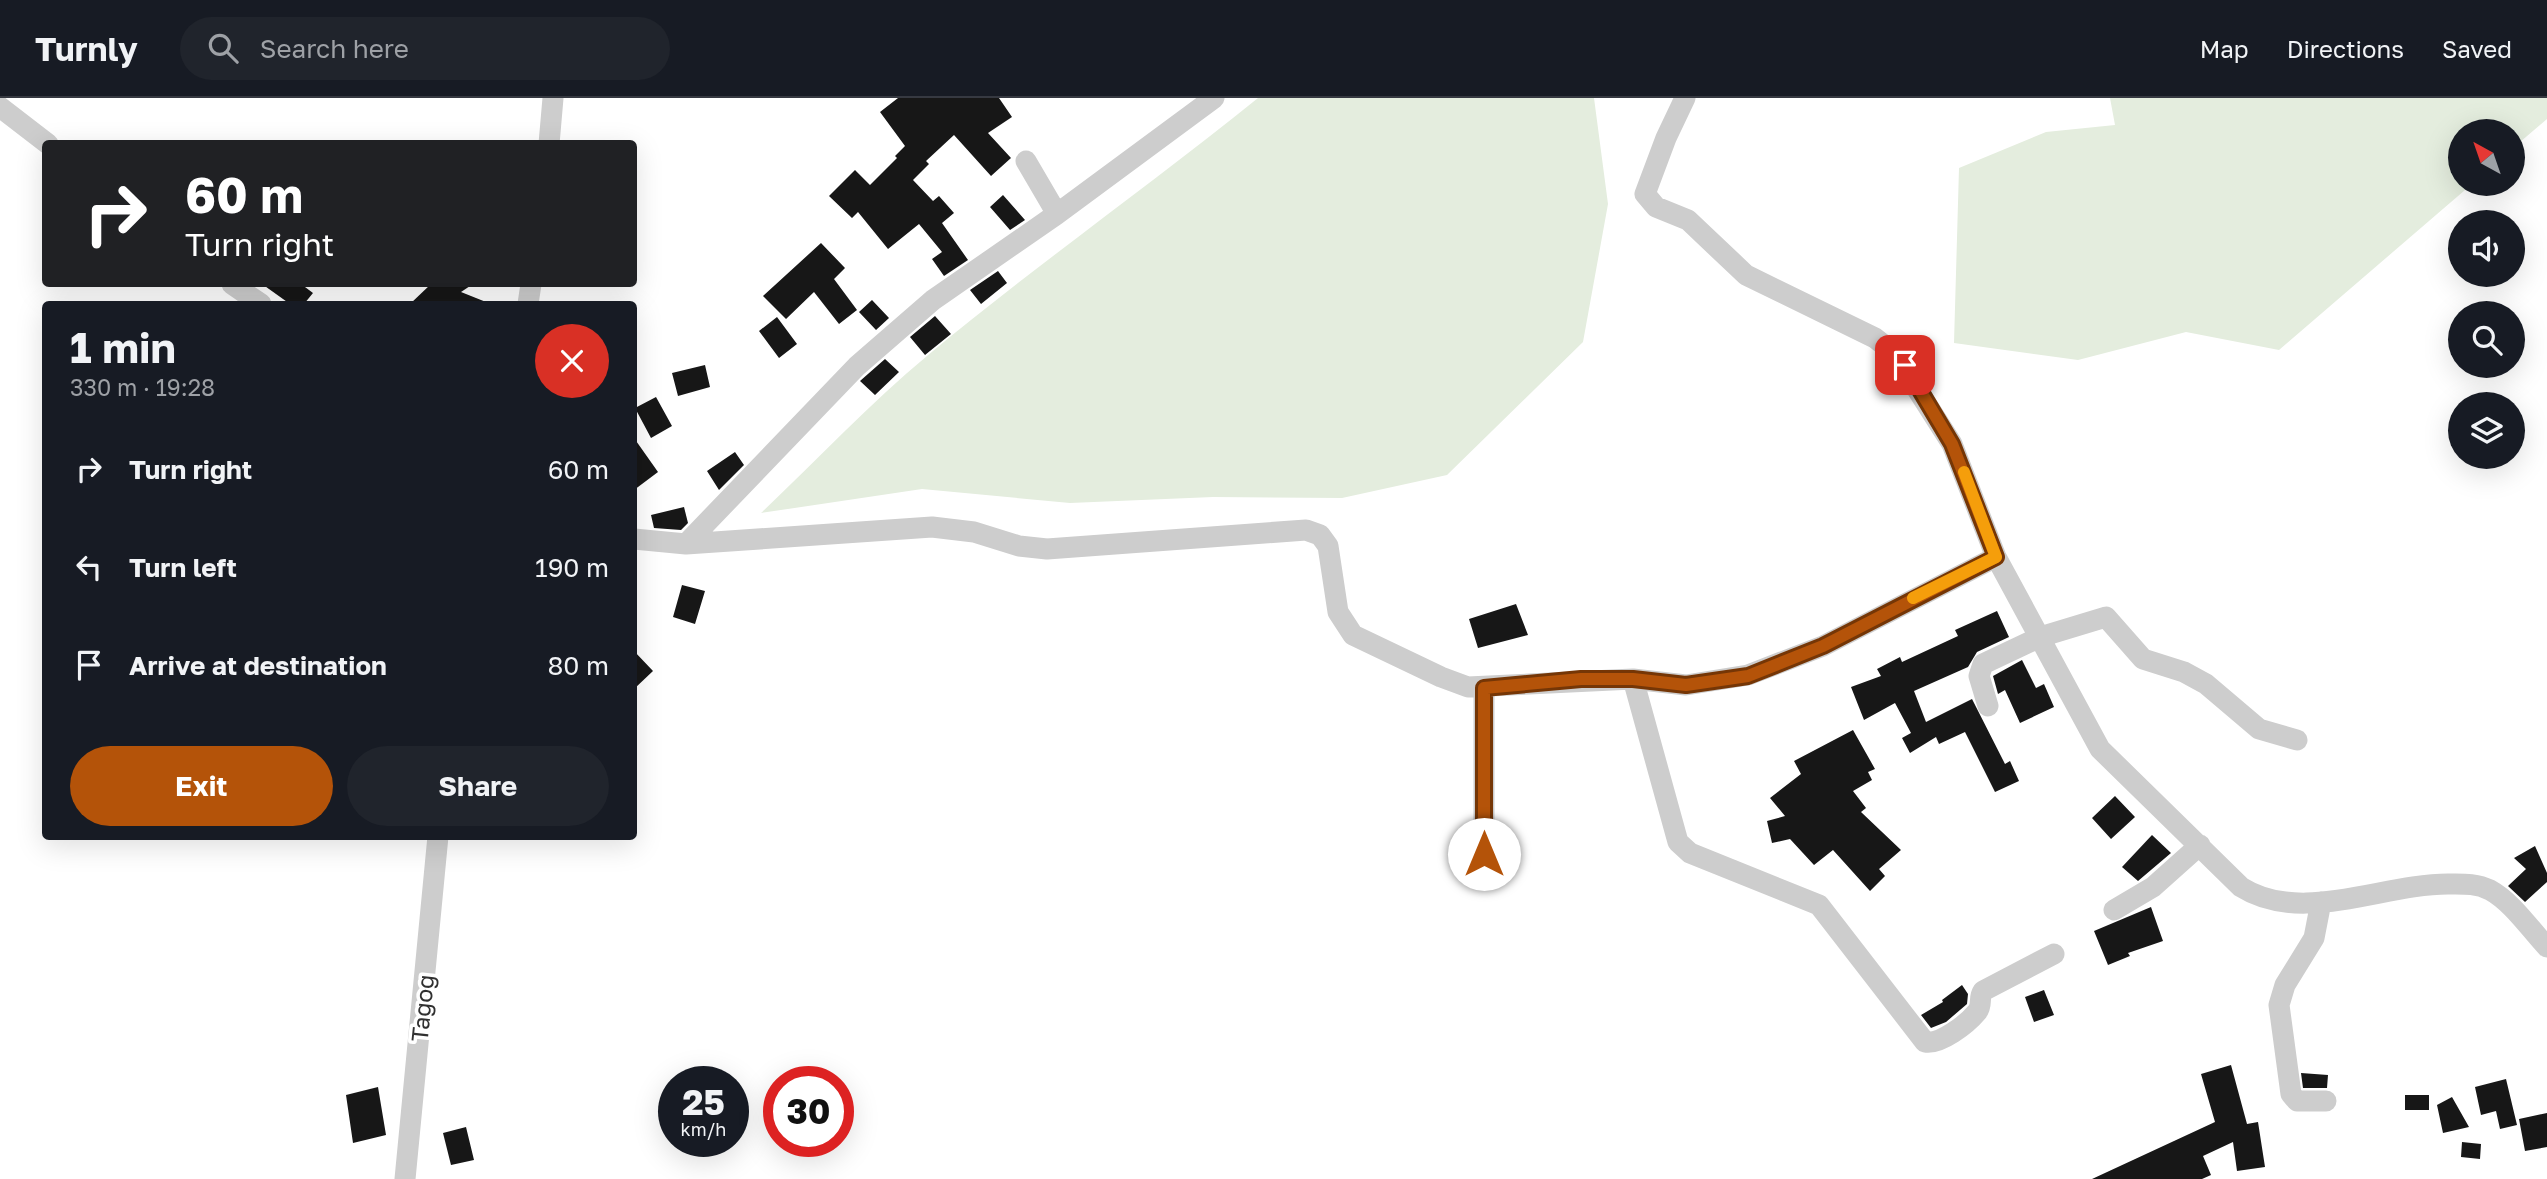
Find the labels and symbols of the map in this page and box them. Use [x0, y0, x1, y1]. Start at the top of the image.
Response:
north arrow [2448, 119, 2525, 196]
pin [1875, 335, 1935, 395]
position arrow [1447, 817, 1521, 891]
street label: Tagog [405, 973, 439, 1043]
speed limit sign: 30 [763, 1066, 854, 1157]

